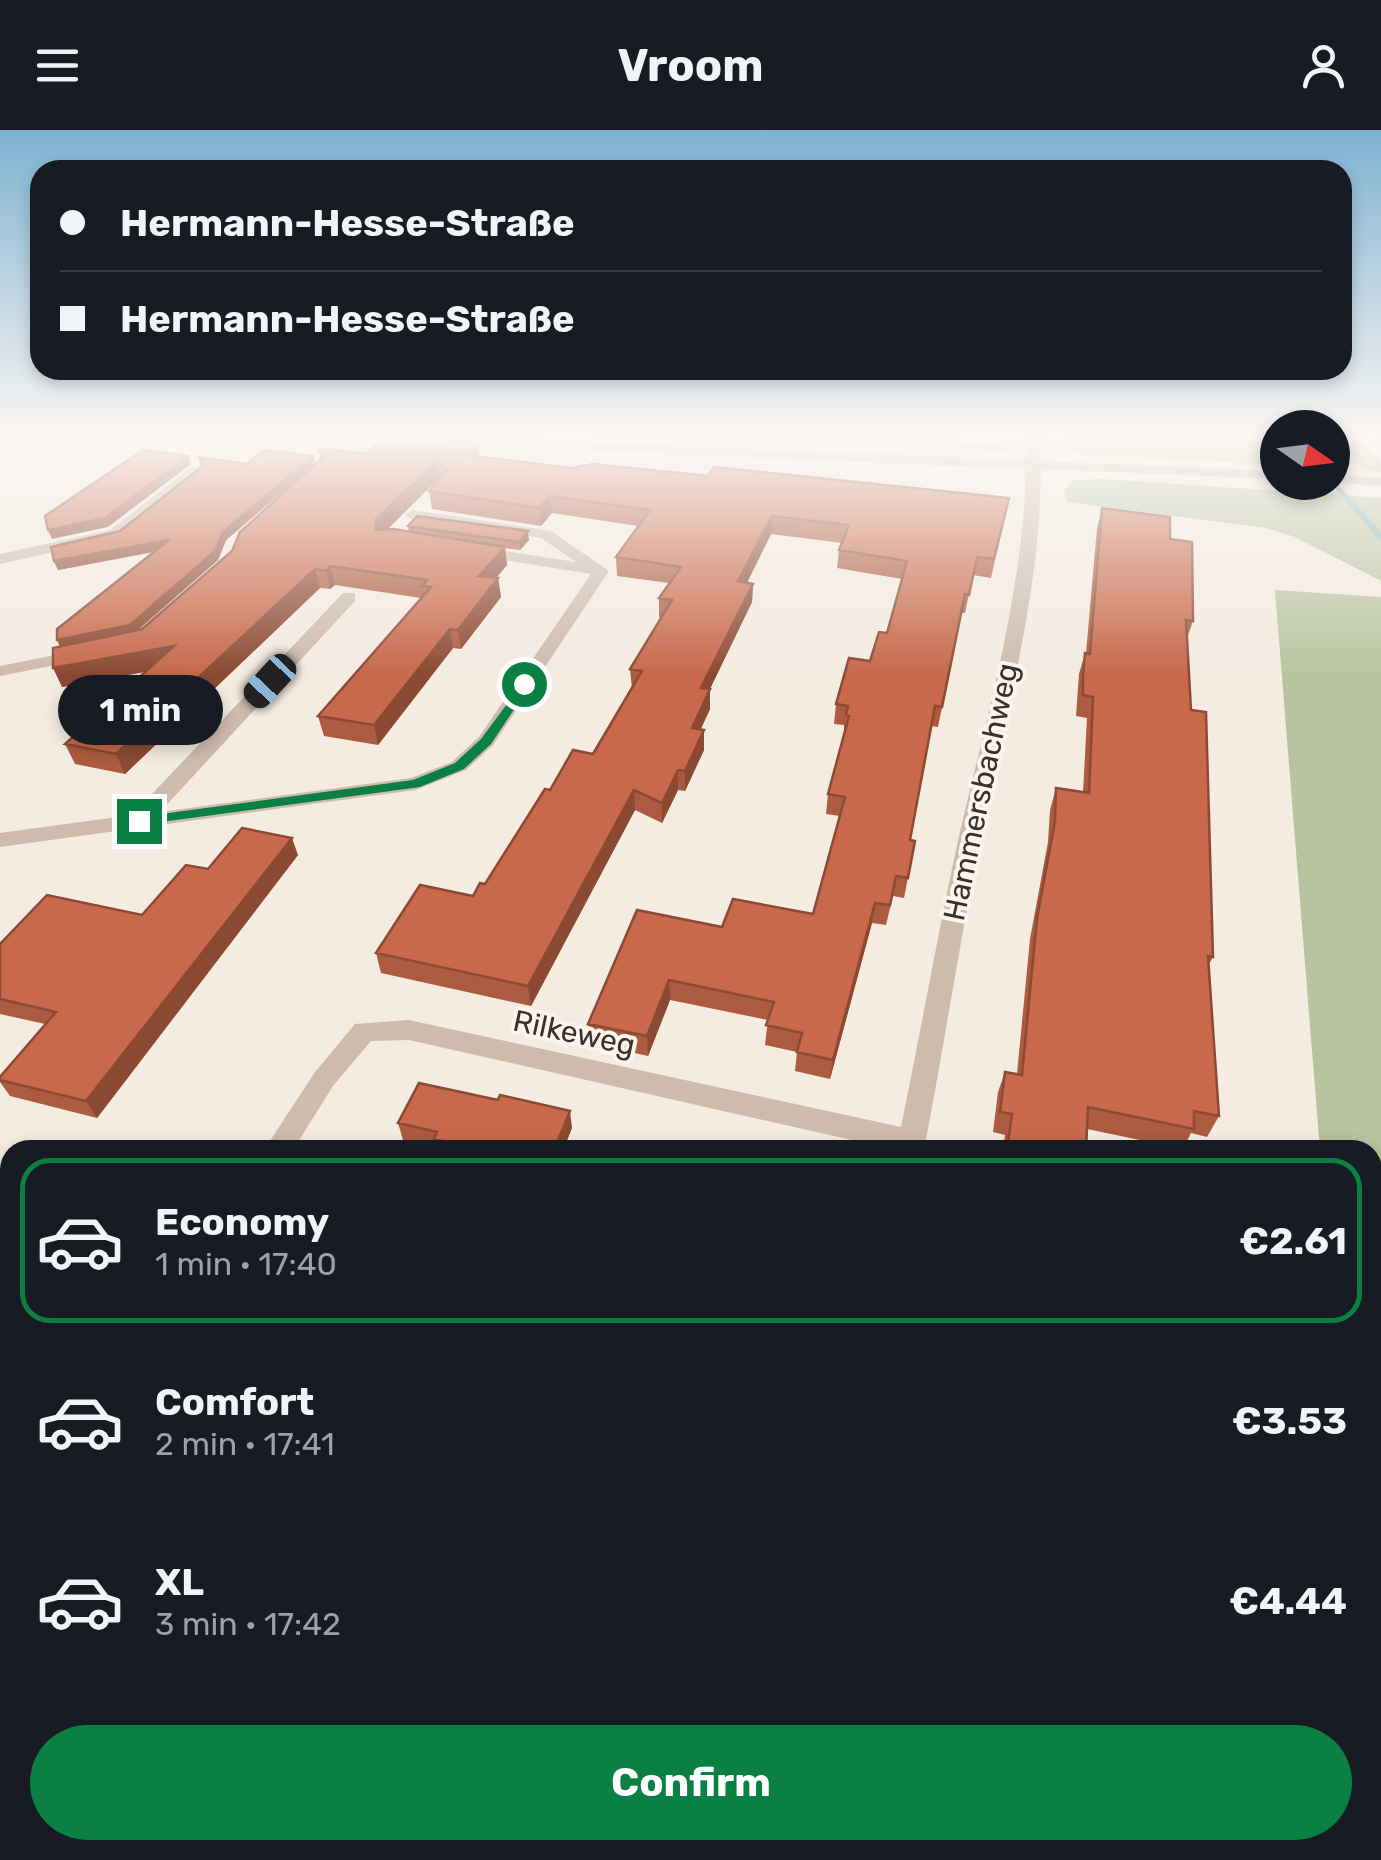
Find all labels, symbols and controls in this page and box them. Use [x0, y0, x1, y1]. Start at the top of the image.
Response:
icon: menu [30, 38, 85, 93]
icon: person [1296, 38, 1351, 93]
text: Vroom [617, 39, 764, 92]
text: Hermann-Hesse-Straße [120, 200, 575, 246]
text: Hermann-Hesse-Straße [120, 296, 575, 342]
north arrow [1260, 410, 1350, 500]
map controls [1260, 410, 1350, 500]
car [239, 649, 301, 713]
street label: Hammersbachweg [936, 660, 1026, 924]
route start [502, 662, 547, 707]
callout: 1 min [56, 676, 222, 746]
text: 1 min [100, 691, 181, 729]
route end [117, 799, 162, 844]
street label: Rilkeweg [510, 1003, 638, 1063]
icon: car [35, 1196, 125, 1286]
text: Economy [155, 1199, 329, 1245]
text: €2.61 [1239, 1218, 1347, 1264]
text: 1 min · 17:40 [155, 1245, 337, 1283]
icon: car [35, 1376, 125, 1466]
text: Comfort [155, 1379, 314, 1425]
text: €3.53 [1232, 1398, 1347, 1444]
text: 2 min · 17:41 [155, 1425, 335, 1463]
icon: car [35, 1556, 125, 1646]
text: XL [155, 1559, 204, 1605]
text: €4.44 [1229, 1578, 1347, 1624]
text: 3 min · 17:42 [155, 1605, 341, 1643]
button: Confirm [30, 1725, 1352, 1840]

